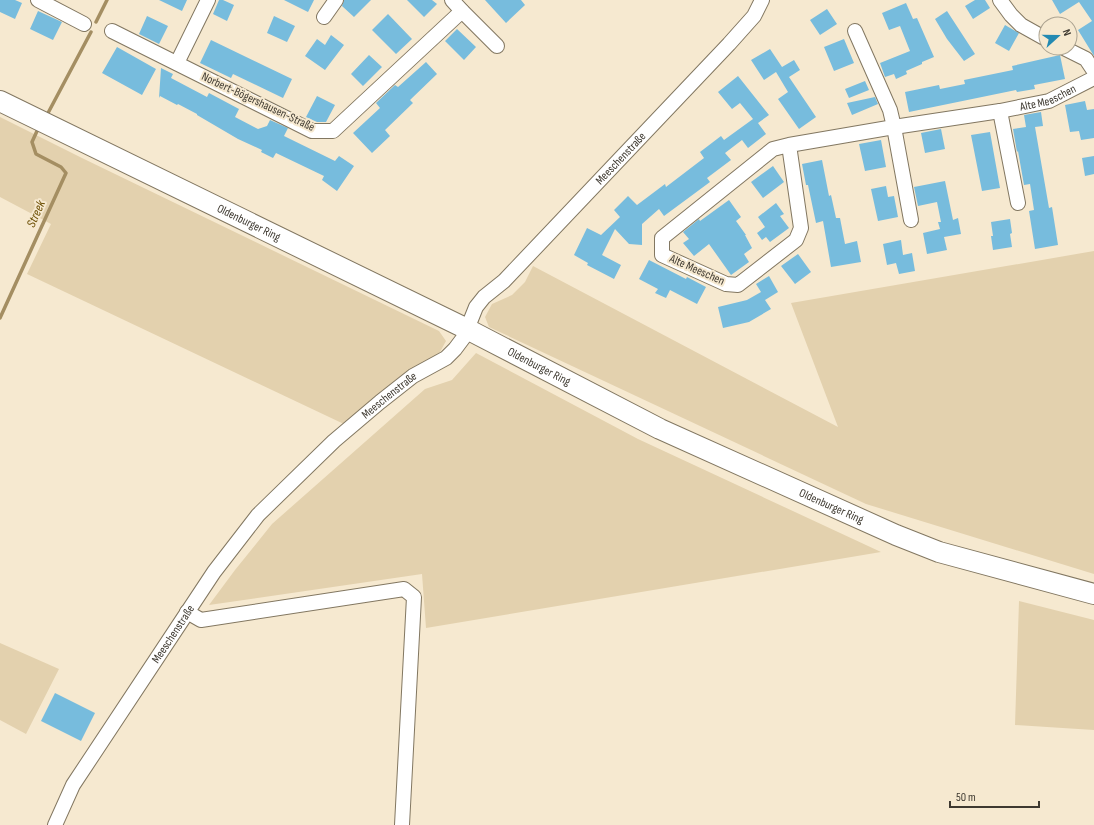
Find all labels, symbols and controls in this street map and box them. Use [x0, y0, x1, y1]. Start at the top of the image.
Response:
north arrow [1038, 16, 1078, 56]
text: N [1060, 28, 1074, 38]
street label: Norbert-Bögershausen-Straße [199, 69, 317, 135]
street label: Alte Meeschen [1018, 81, 1079, 114]
street label: Meeschenstraße [592, 129, 649, 188]
water label: Streek [23, 197, 49, 230]
street label: Oldenburger Ring [215, 201, 283, 244]
street label: Alte Meeschen [666, 251, 727, 289]
street label: Oldenburger Ring [505, 344, 573, 389]
street label: Meeschenstraße [358, 368, 419, 422]
street label: Oldenburger Ring [797, 485, 866, 527]
street label: Meeschenstraße [148, 602, 198, 666]
scale bar [950, 783, 1039, 809]
text: 50 m [956, 790, 976, 805]

